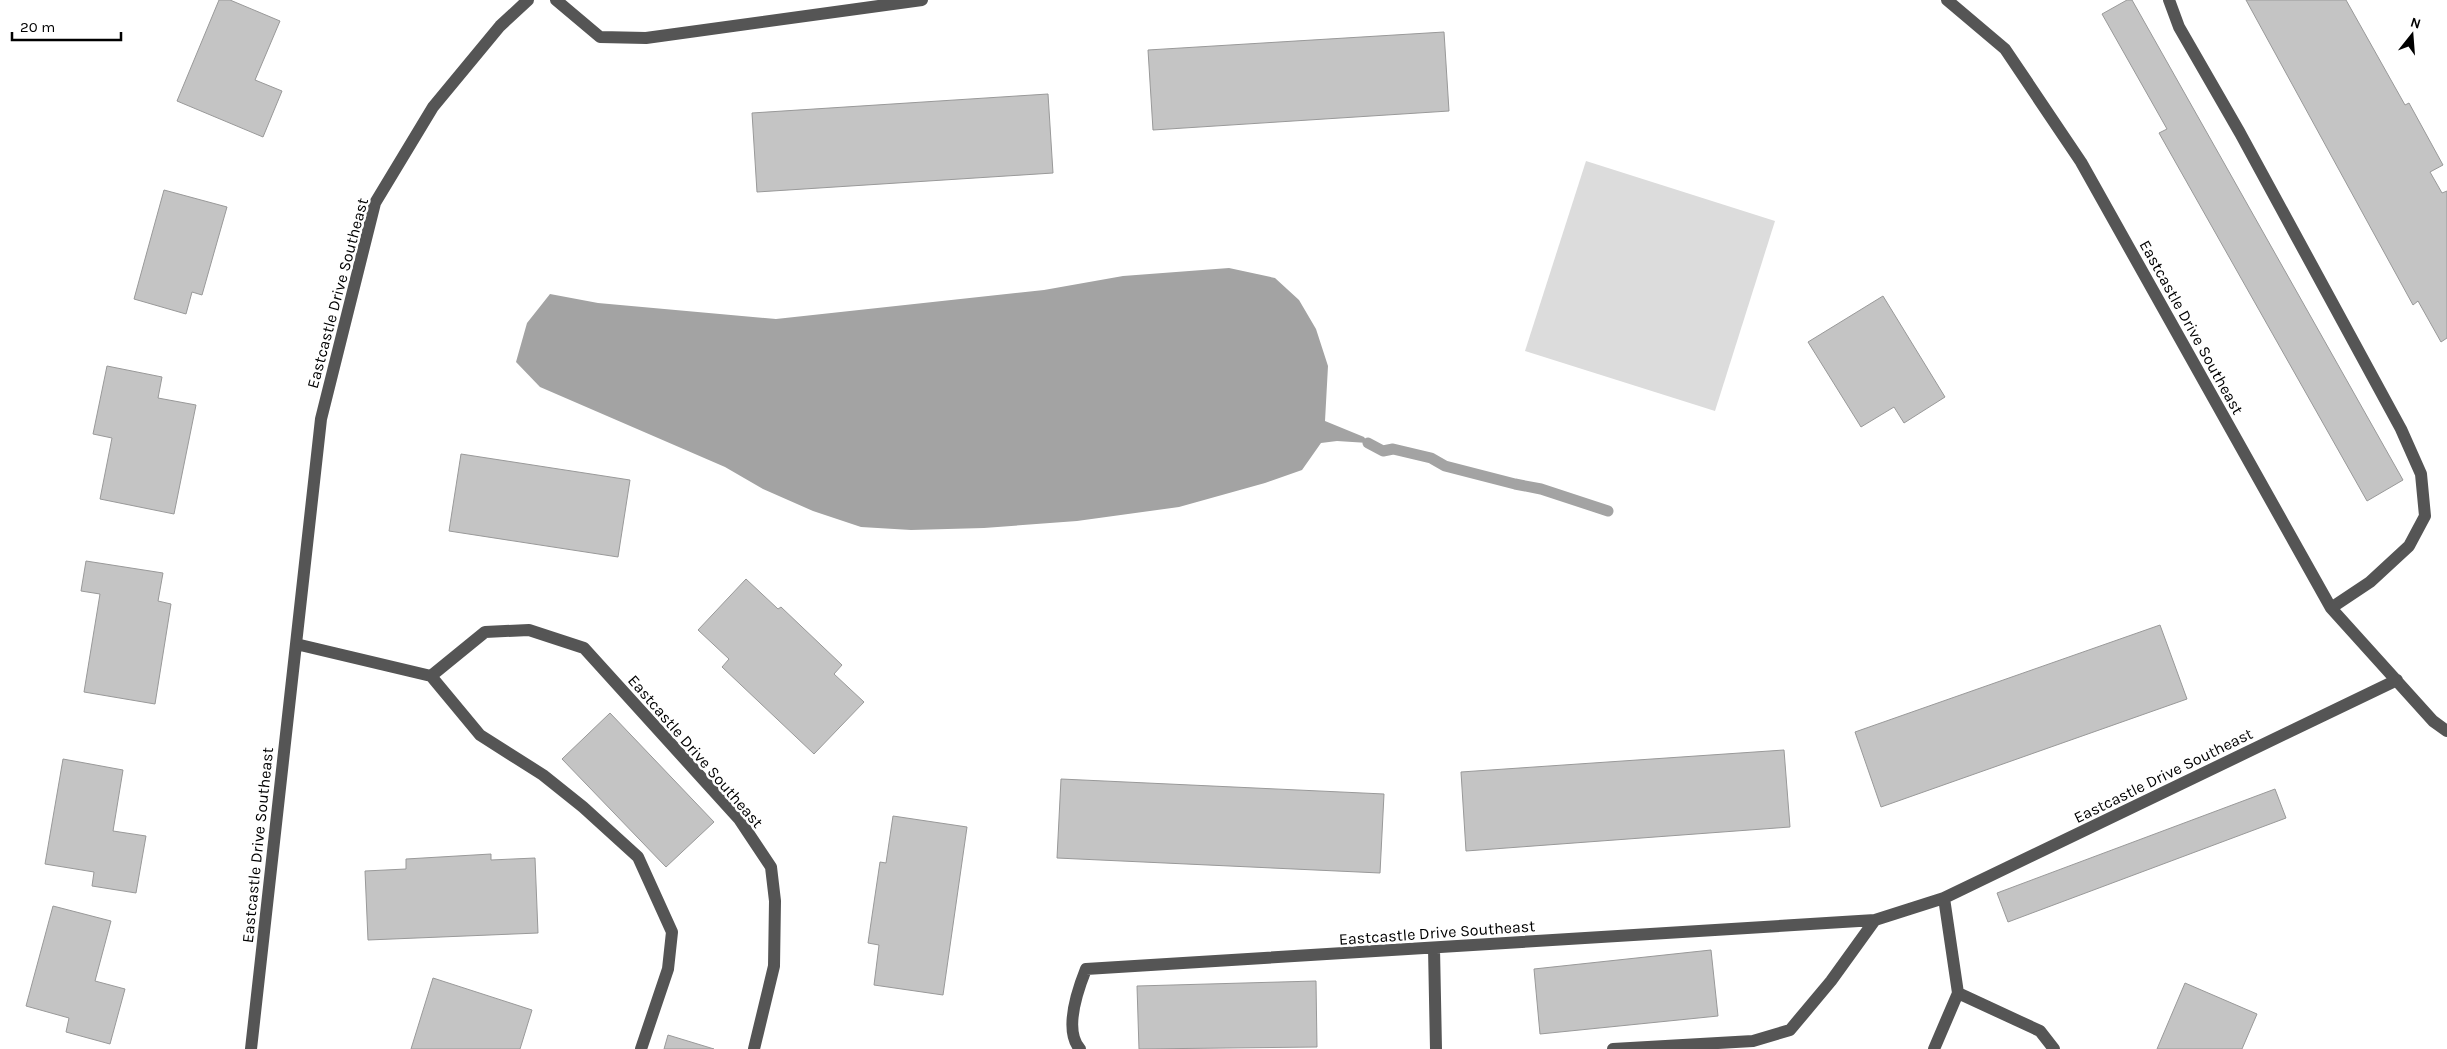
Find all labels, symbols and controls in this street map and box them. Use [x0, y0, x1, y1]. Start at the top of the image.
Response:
scale bar [12, 10, 121, 42]
north arrow [2387, 10, 2437, 60]
text: N [2408, 13, 2423, 33]
text: 20 m [20, 18, 55, 36]
street label: Eastcastle Drive Southeast [303, 196, 372, 391]
street label: Eastcastle Drive Southeast [2136, 237, 2248, 418]
street label: Eastcastle Drive Southeast [624, 671, 767, 832]
street label: Eastcastle Drive Southeast [2071, 724, 2256, 827]
street label: Eastcastle Drive Southeast [238, 746, 277, 944]
street label: Eastcastle Drive Southeast [1338, 916, 1536, 949]

